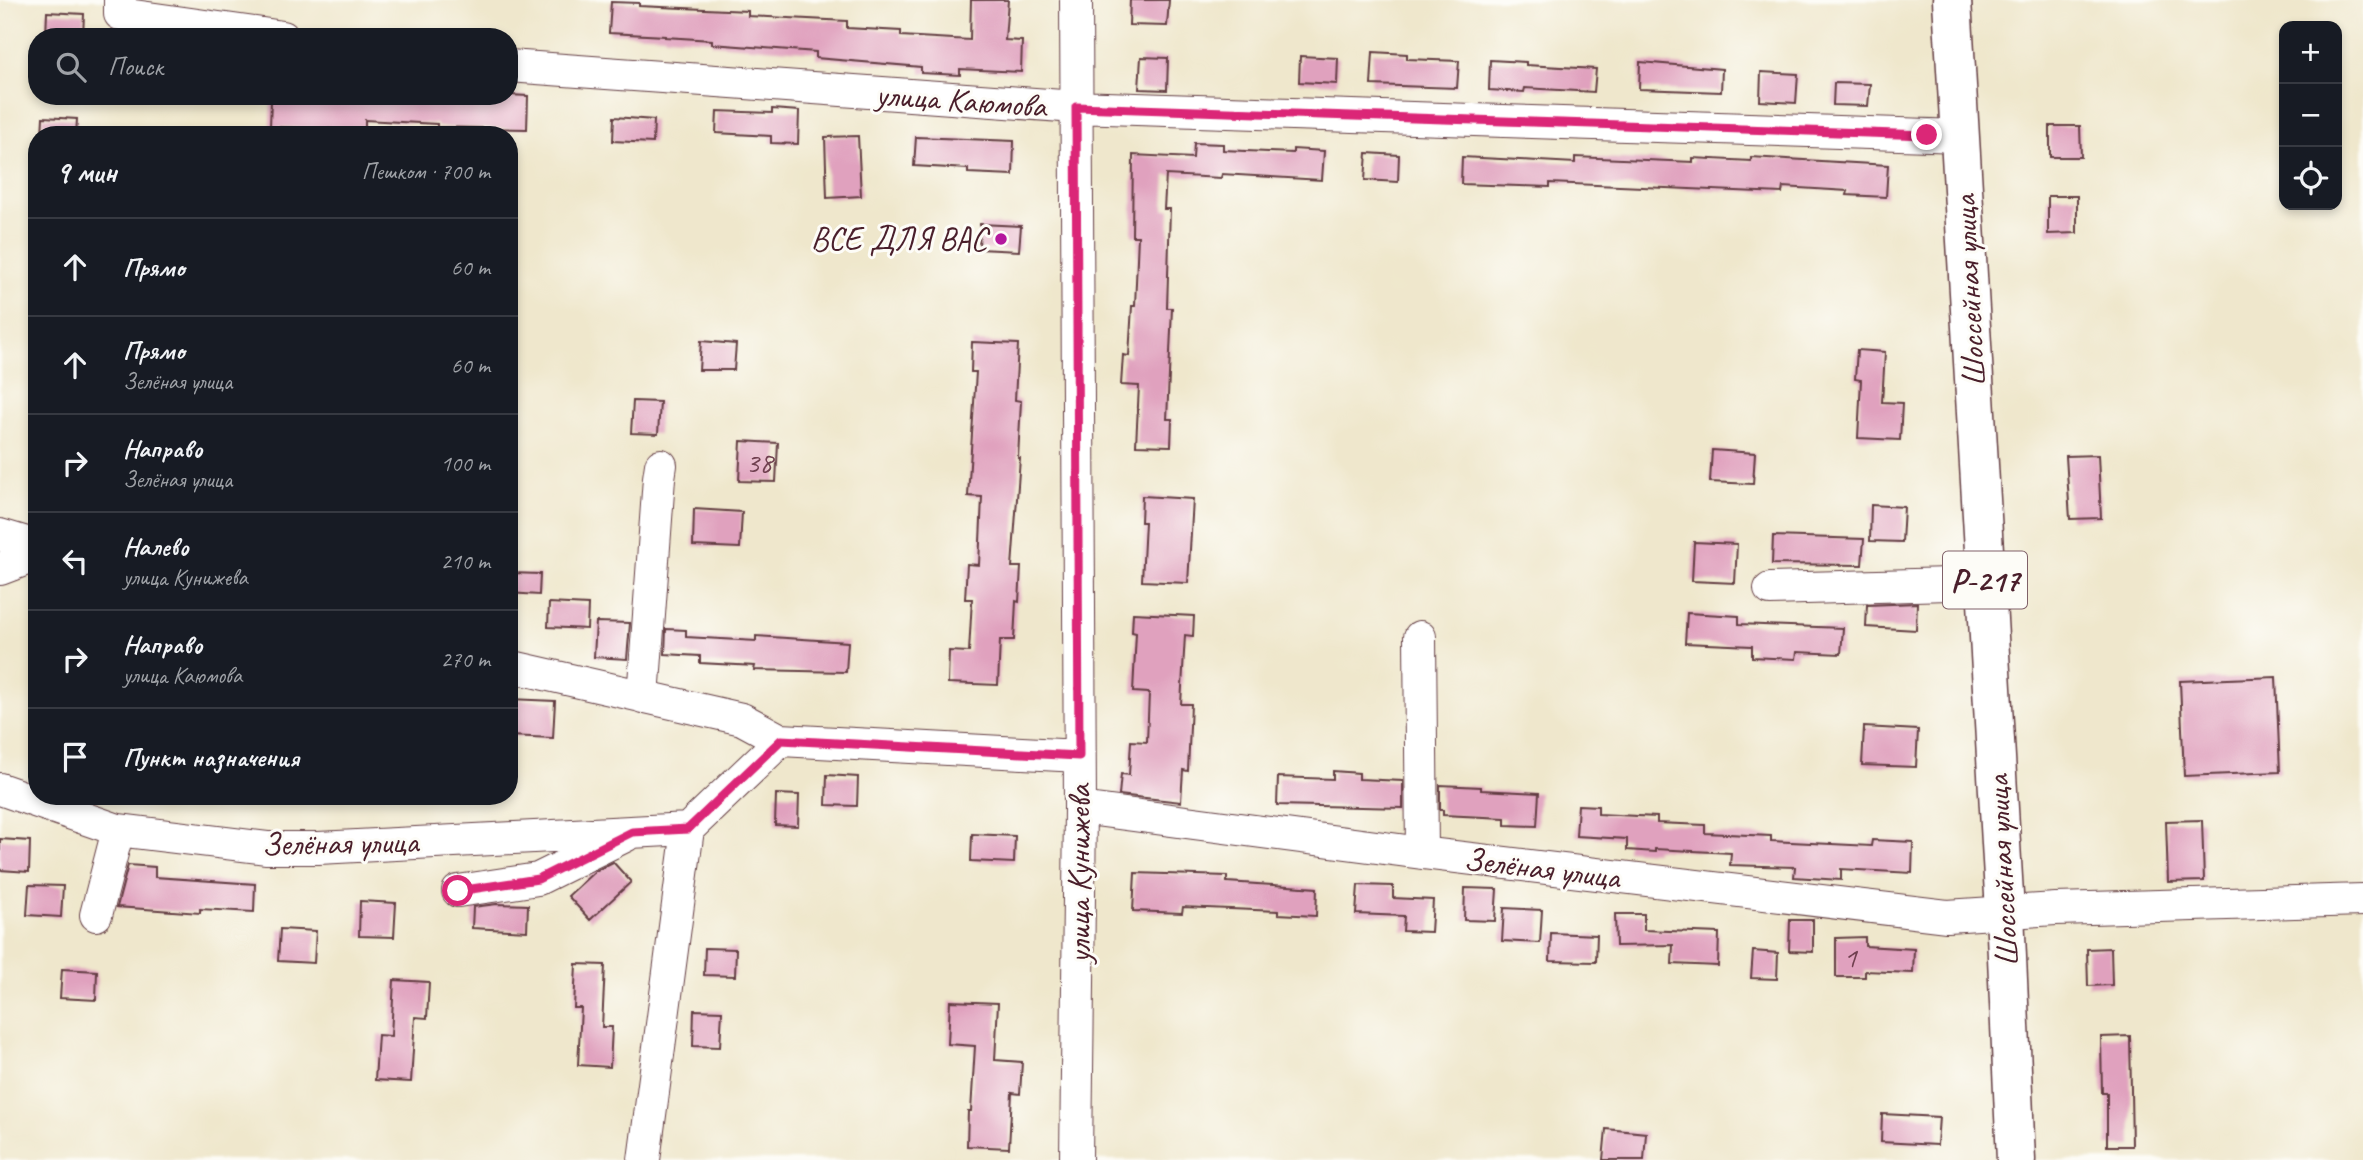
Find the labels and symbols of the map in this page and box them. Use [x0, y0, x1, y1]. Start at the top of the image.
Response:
street label: улица Каюмова [872, 73, 1050, 127]
route end [1911, 119, 1942, 150]
street label: Шоссейная улица [1943, 192, 1995, 388]
place label: ВСЕ ДЛЯ ВАС [811, 218, 991, 260]
marker: ВСЕ ДЛЯ ВАС [993, 231, 1009, 247]
house number: 38 [746, 443, 775, 481]
road number: Р-217 [1943, 552, 2027, 608]
street label: Шоссейная улица [1976, 772, 2028, 968]
street label: улица Кунижева [1058, 782, 1100, 965]
street label: Зелёная улица [261, 821, 421, 865]
street label: Зелёная улица [1462, 838, 1624, 899]
route start [442, 875, 473, 906]
house number: 1 [1843, 938, 1858, 976]

